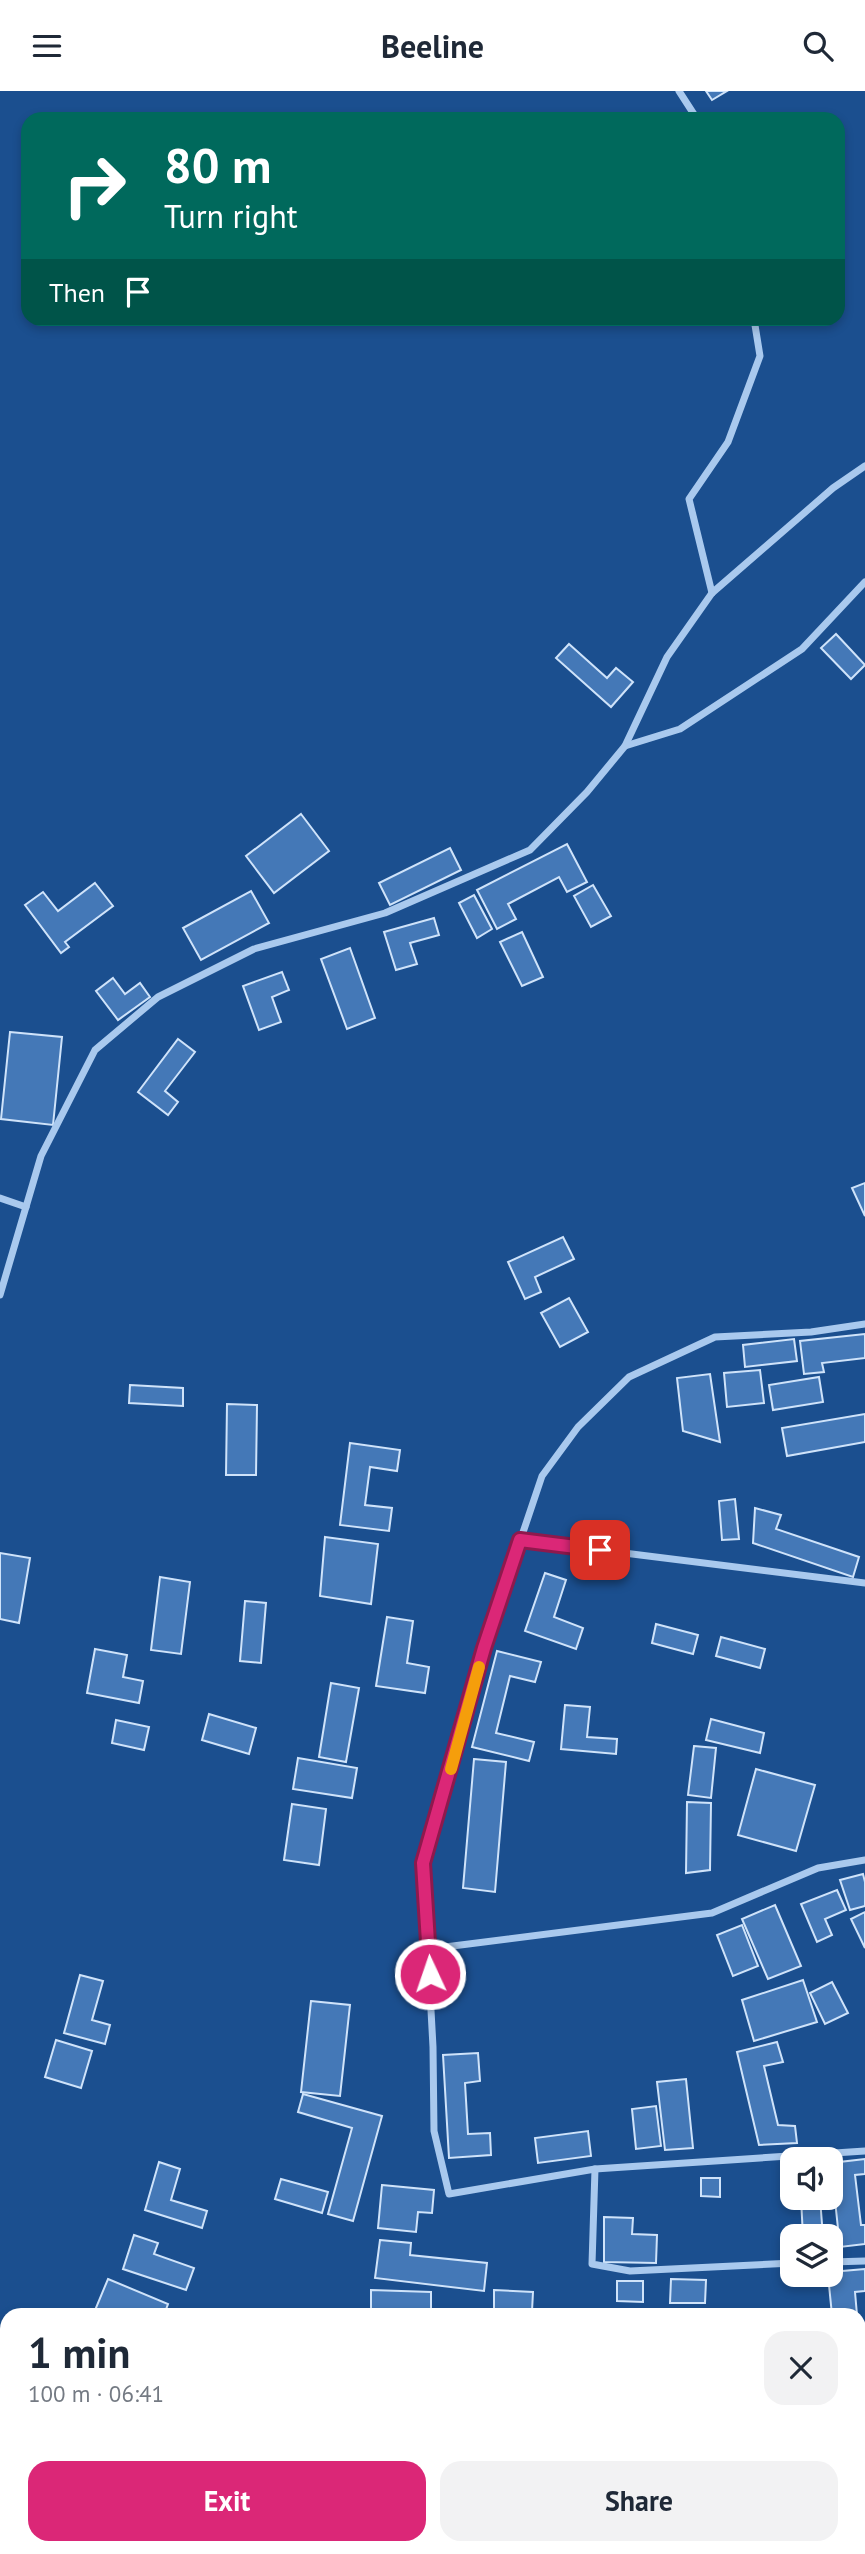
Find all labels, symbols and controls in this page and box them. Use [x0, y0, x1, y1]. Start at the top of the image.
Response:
text: Beeline [381, 25, 484, 67]
icon: menu [28, 27, 66, 65]
icon: search [799, 27, 837, 65]
text: 80 m [164, 133, 271, 197]
icon: right [49, 140, 140, 231]
text: Turn right [164, 195, 298, 237]
icon: arrive [119, 273, 157, 311]
text: Then [49, 276, 105, 309]
pin [570, 1520, 630, 1580]
icon: arrive [581, 1531, 619, 1569]
position arrow [393, 1937, 467, 2011]
map controls [780, 2147, 843, 2287]
button: sound [780, 2147, 843, 2210]
button: layers [780, 2224, 843, 2287]
text: 1 min [28, 2325, 130, 2380]
button: close [764, 2331, 838, 2405]
text: 100 m · 06:41 [28, 2379, 164, 2408]
button: Exit [28, 2461, 426, 2541]
button: Share [440, 2461, 838, 2541]

